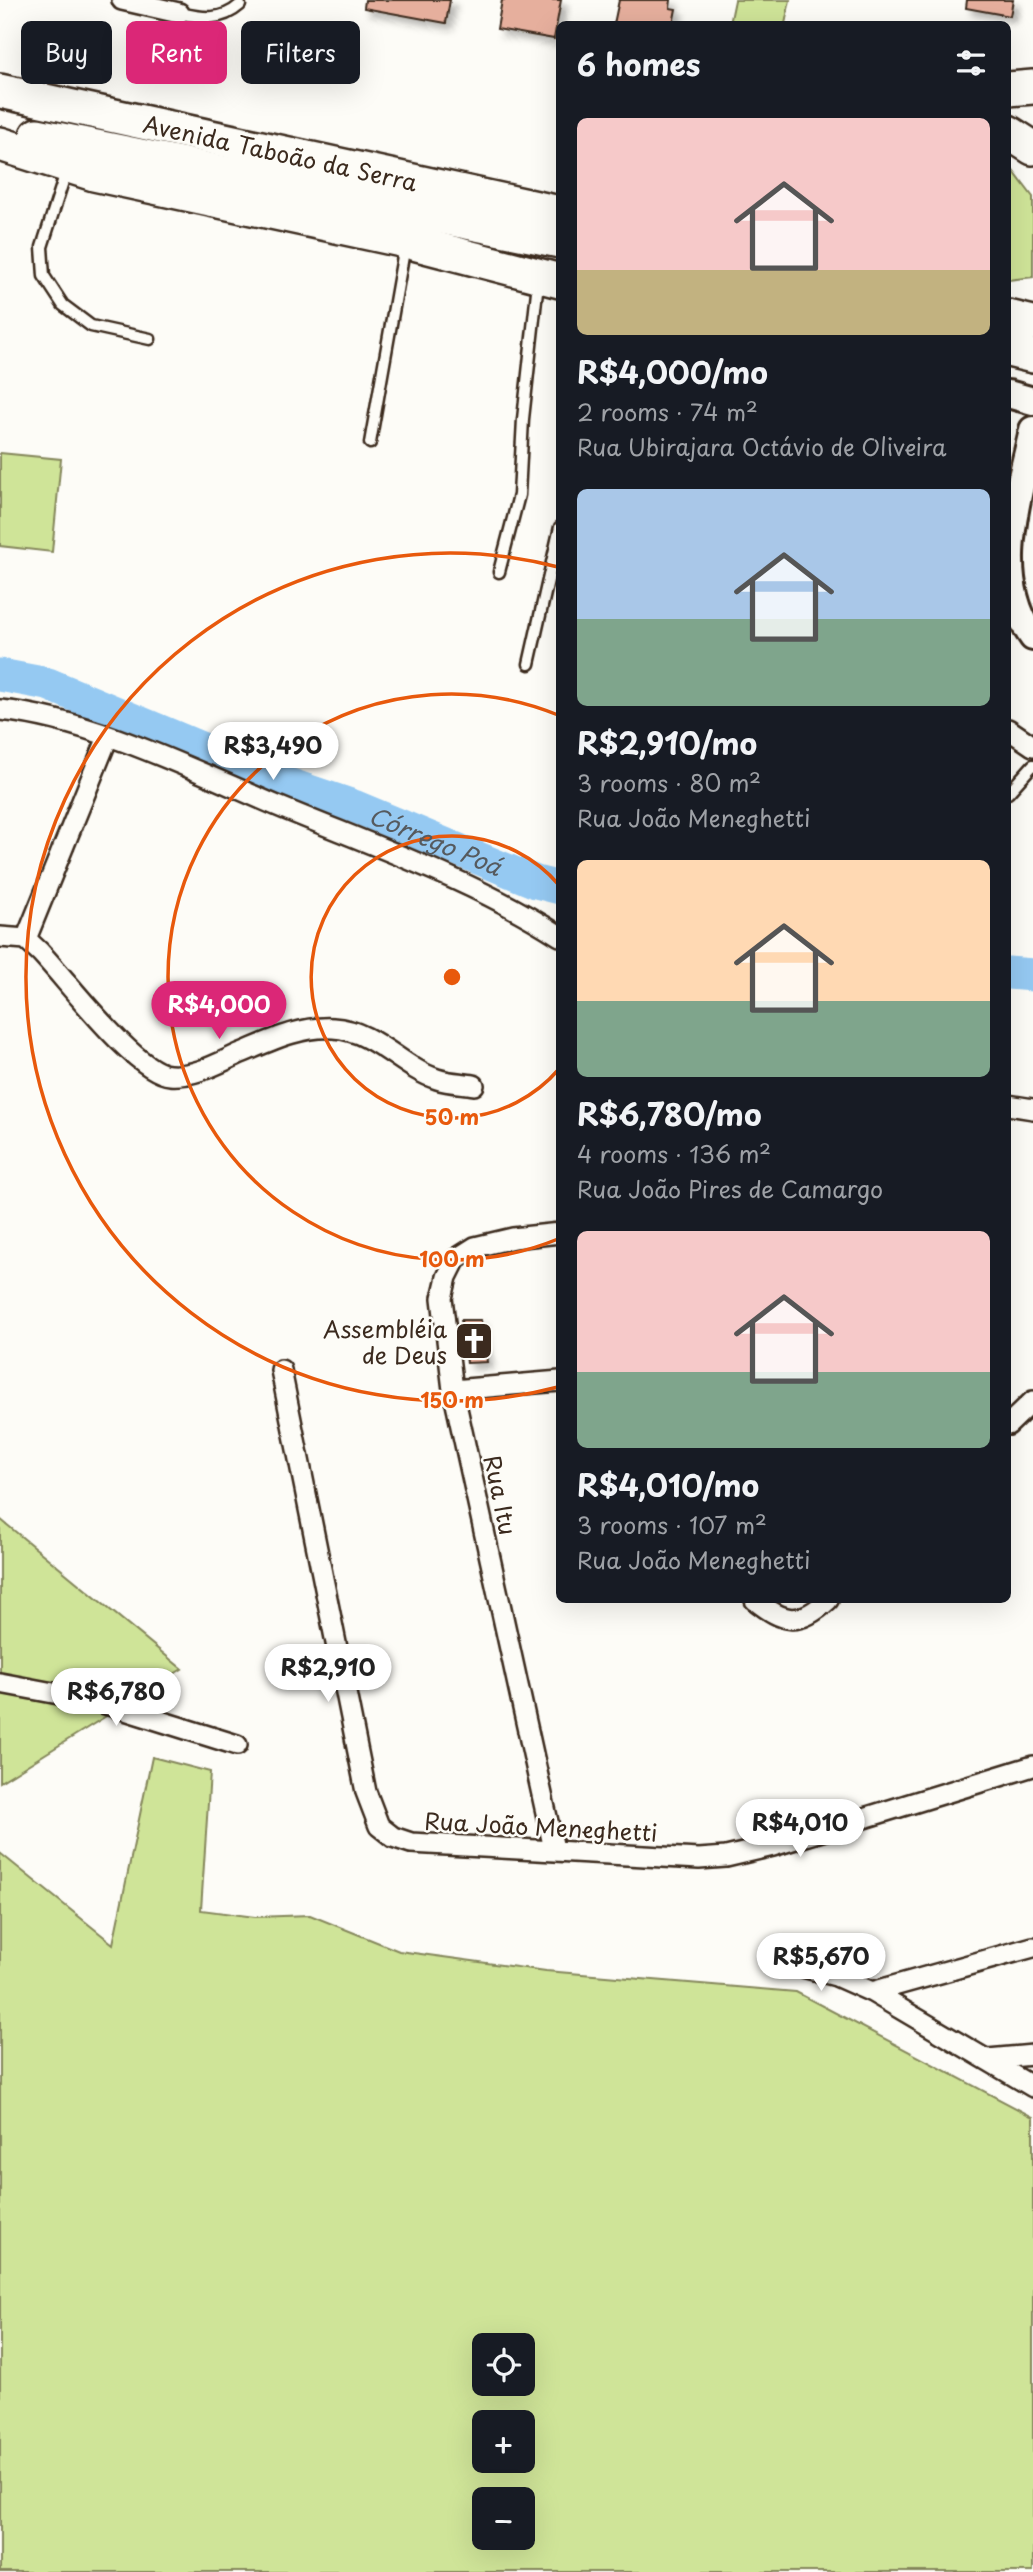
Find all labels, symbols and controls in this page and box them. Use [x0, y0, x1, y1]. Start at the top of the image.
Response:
chip: Buy [21, 21, 112, 84]
chip: Rent [126, 21, 227, 84]
chip: Filters [241, 21, 360, 84]
text: 6 homes [577, 41, 700, 86]
icon: filters [952, 44, 990, 82]
street label: Avenida Taboão da Serra [140, 105, 421, 199]
icon: home [721, 163, 847, 289]
text: R$4,000/mo [577, 349, 768, 394]
text: 2 rooms · 74 m² [577, 394, 758, 429]
text: Rua Ubirajara Octávio de Oliveira [577, 429, 947, 464]
icon: home [721, 534, 847, 660]
text: R$2,910/mo [577, 720, 757, 765]
pin: R$3,490 [208, 722, 338, 782]
text: R$3,490 [224, 727, 322, 762]
text: 3 rooms · 80 m² [577, 765, 761, 800]
water label: Córrego Poá [364, 797, 509, 884]
text: Rua João Meneghetti [577, 800, 810, 835]
icon: home [721, 905, 847, 1031]
centre of rings [440, 965, 464, 989]
pin: R$4,000 [154, 982, 284, 1041]
text: R$4,000 [167, 986, 271, 1021]
text: R$6,780/mo [577, 1091, 762, 1136]
text: 50 m [425, 1100, 479, 1132]
text: 4 rooms · 136 m² [577, 1136, 771, 1171]
text: Rua João Pires de Camargo [577, 1171, 883, 1206]
text: 100 m [419, 1242, 485, 1274]
icon: home [721, 1276, 847, 1402]
place label: Assembléia de Deus [323, 1311, 447, 1372]
church icon: Assembléia de Deus [453, 1320, 495, 1362]
text: 150 m [420, 1383, 484, 1415]
street label: Rua Itu [475, 1452, 527, 1538]
text: R$4,010/mo [577, 1462, 759, 1507]
text: 3 rooms · 107 m² [577, 1507, 767, 1542]
text: Rua João Meneghetti [577, 1542, 810, 1577]
pin: R$2,910 [263, 1644, 393, 1704]
text: R$2,910 [281, 1649, 375, 1684]
pin: R$6,780 [51, 1668, 181, 1728]
text: R$6,780 [67, 1673, 165, 1708]
pin: R$4,010 [735, 1800, 865, 1859]
street label: Rua João Meneghetti [424, 1802, 658, 1850]
text: R$4,010 [752, 1804, 848, 1839]
pin: R$5,670 [756, 1934, 886, 1993]
text: R$5,670 [773, 1938, 869, 1973]
map controls [472, 2333, 535, 2550]
button: locate [472, 2333, 535, 2396]
button: + [472, 2410, 535, 2473]
button: − [472, 2487, 535, 2550]

